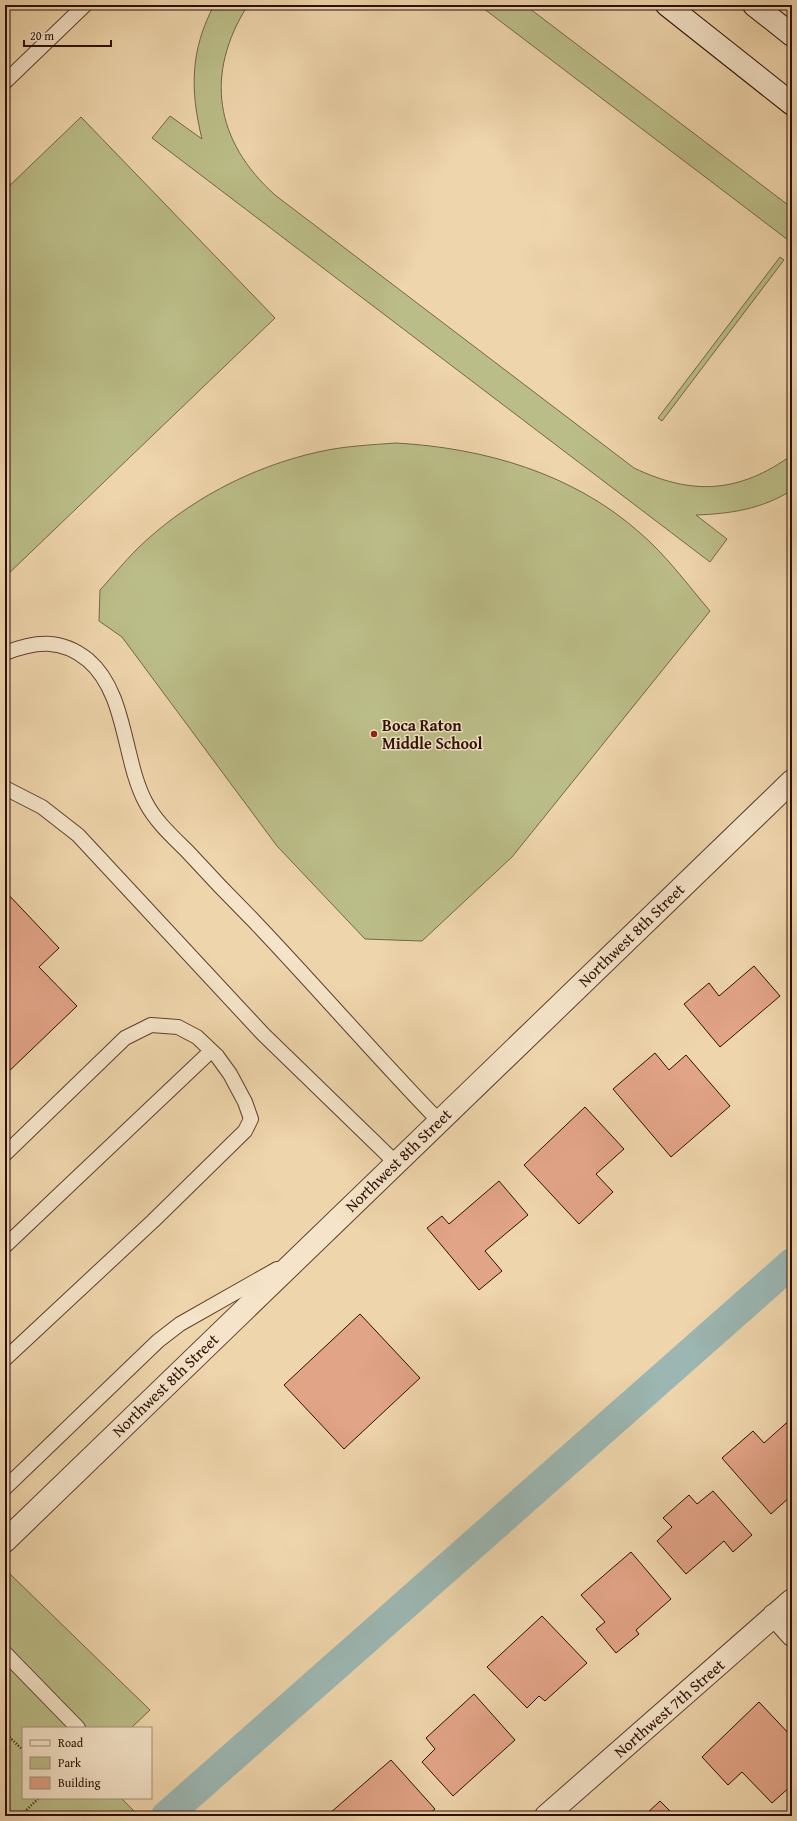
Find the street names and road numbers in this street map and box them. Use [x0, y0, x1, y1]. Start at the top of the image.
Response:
street label: Northwest 8th Street [572, 877, 690, 992]
street label: Northwest 8th Street [339, 1102, 457, 1217]
street label: Northwest 8th Street [106, 1327, 224, 1442]
street label: Northwest 7th Street [608, 1653, 730, 1763]

